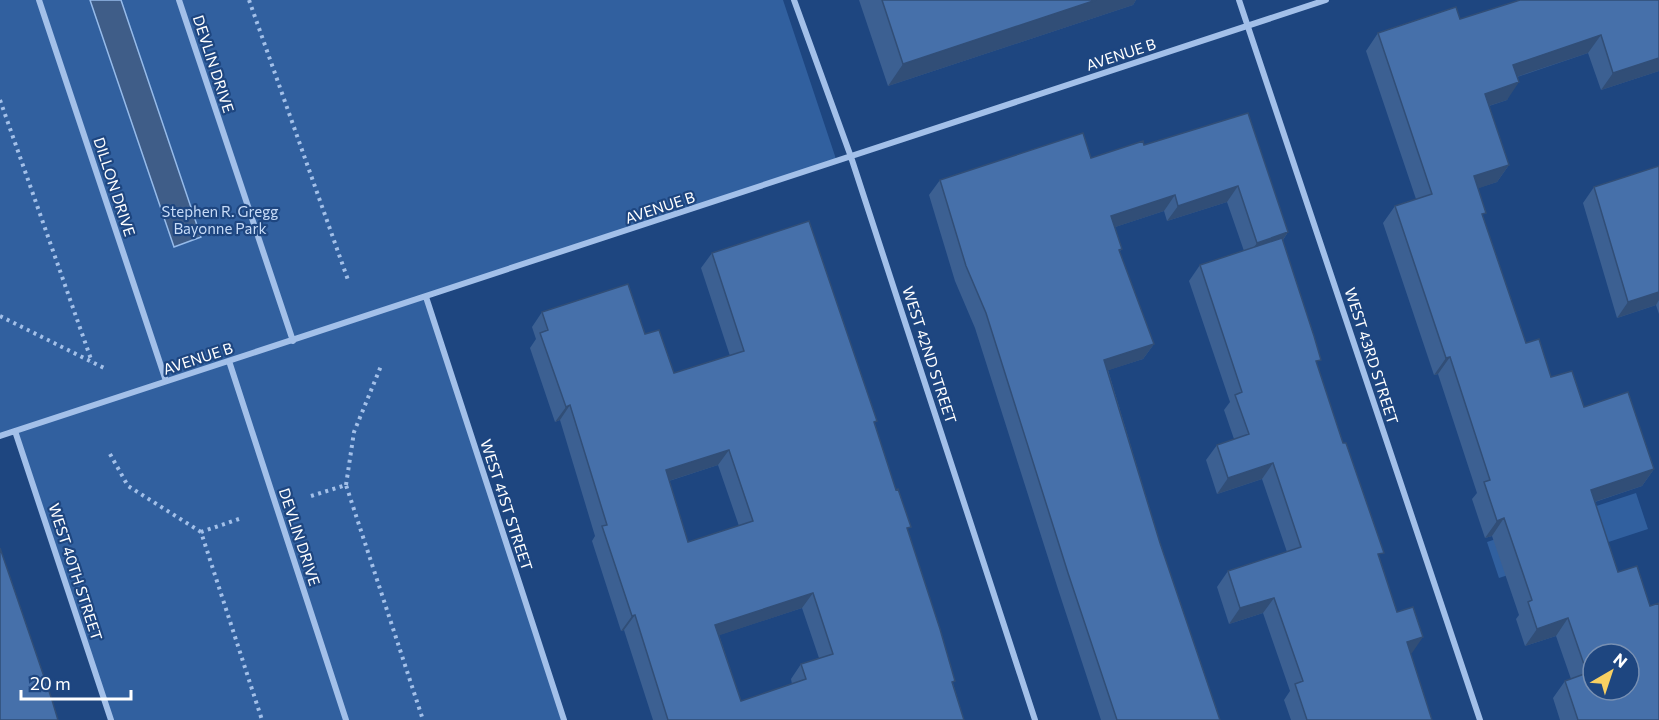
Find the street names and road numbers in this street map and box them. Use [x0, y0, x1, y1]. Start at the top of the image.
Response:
street label: DEVLIN DRIVE [190, 13, 238, 115]
street label: AVENUE B [1084, 34, 1158, 74]
street label: DILLON DRIVE [90, 135, 139, 239]
street label: AVENUE B [623, 187, 697, 227]
street label: WEST 42ND STREET [899, 284, 961, 426]
street label: WEST 43RD STREET [1341, 285, 1403, 427]
street label: AVENUE B [161, 338, 235, 378]
street label: WEST 41ST STREET [477, 437, 537, 573]
street label: DEVLIN DRIVE [276, 486, 324, 588]
street label: WEST 40TH STREET [45, 501, 107, 643]

